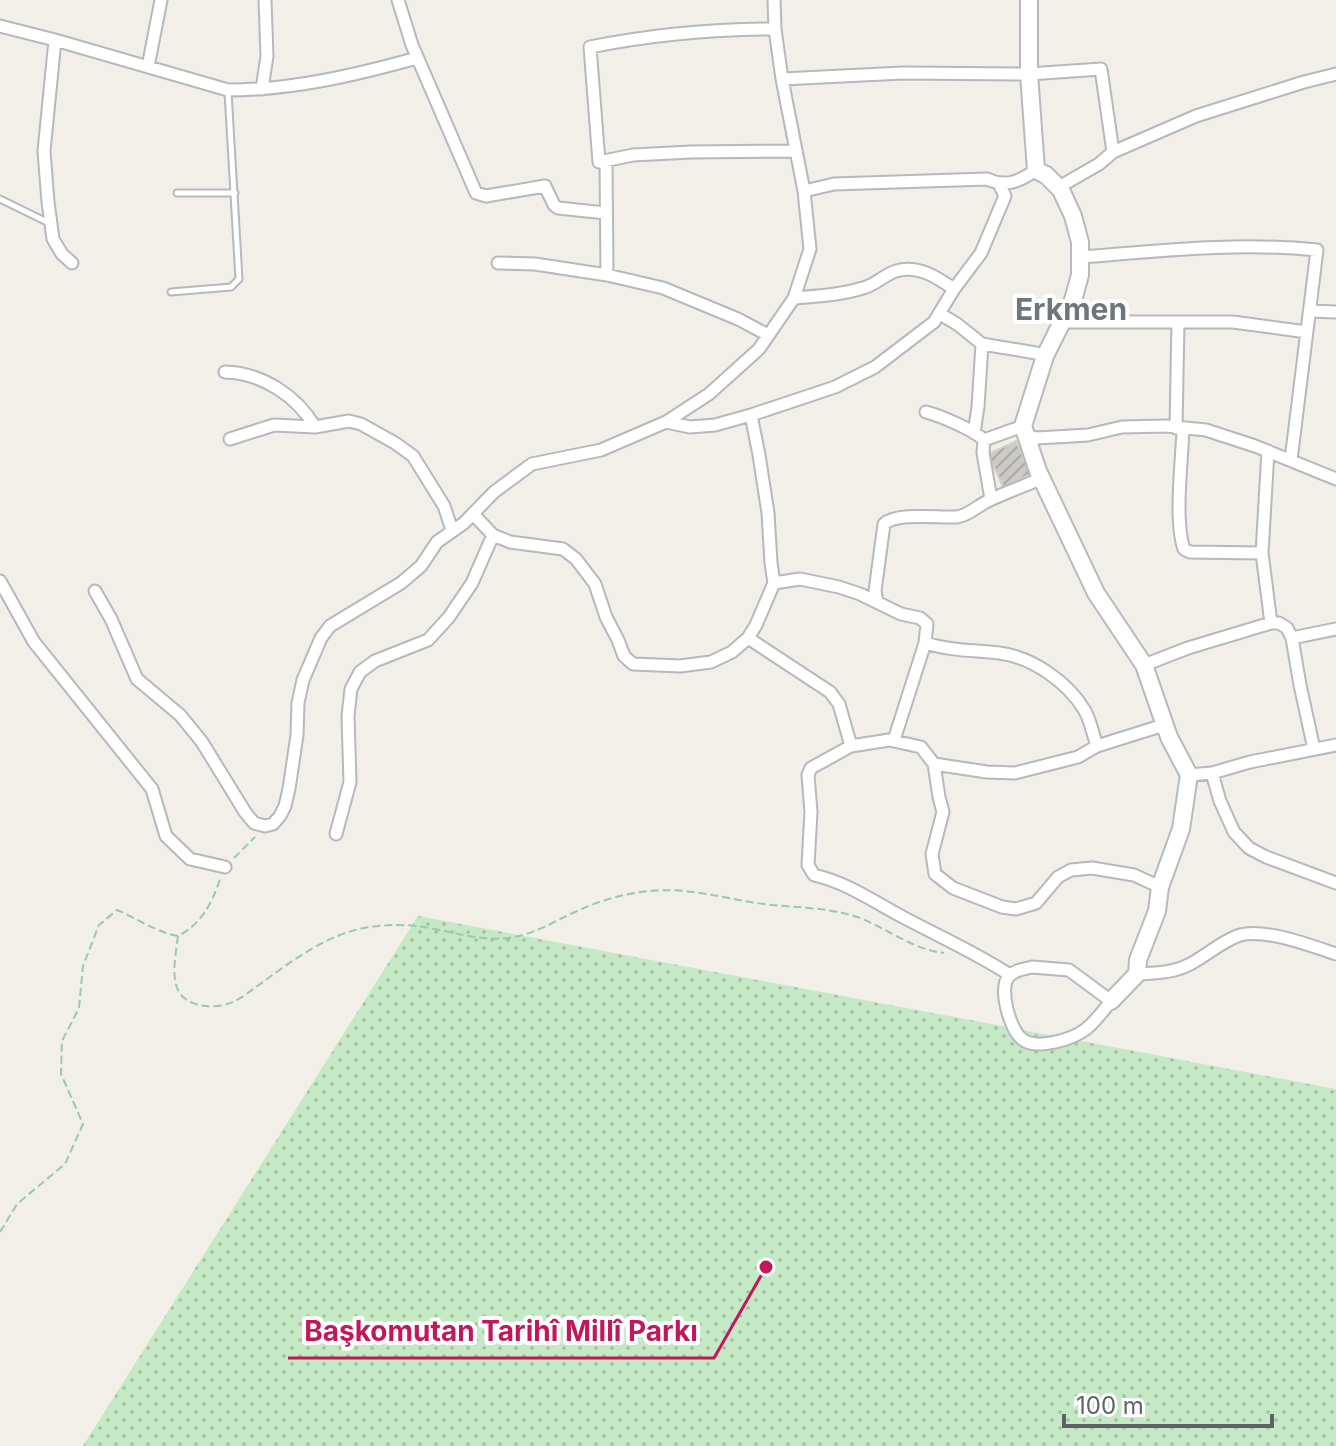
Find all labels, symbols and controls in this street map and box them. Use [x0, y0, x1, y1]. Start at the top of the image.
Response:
district label: Erkmen [1015, 291, 1127, 327]
callout: Başkomutan Tarihî Millî Parkı [288, 1306, 714, 1358]
text: Başkomutan Tarihî Millî Parkı [304, 1314, 698, 1348]
scale bar [1064, 1378, 1272, 1428]
text: 100 m [1076, 1391, 1144, 1420]

